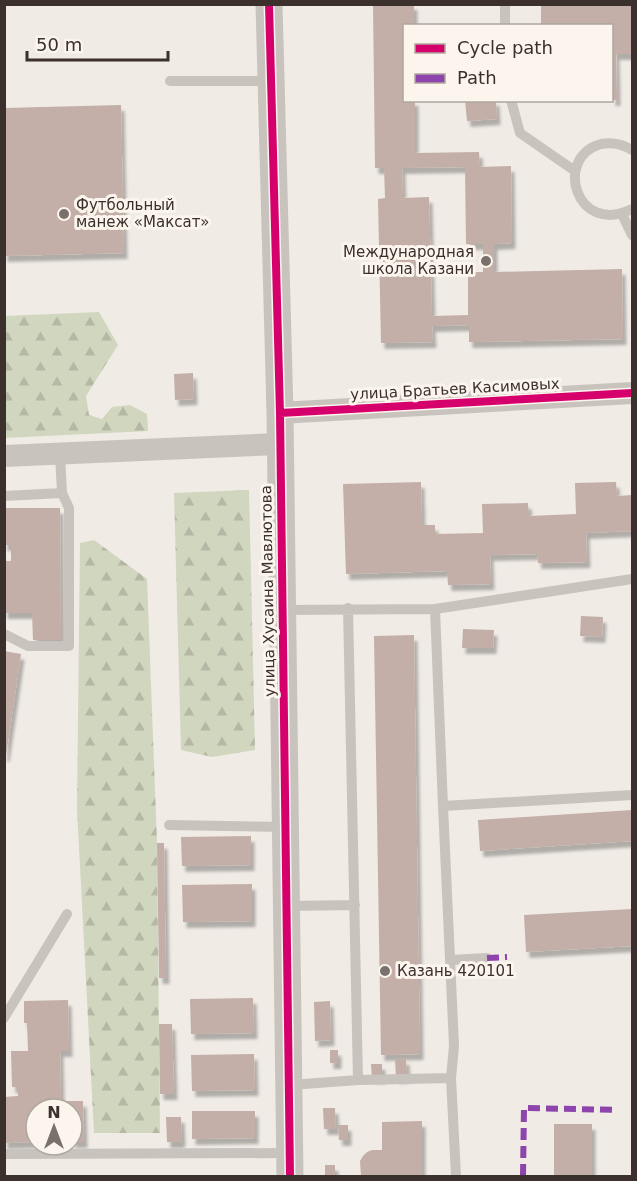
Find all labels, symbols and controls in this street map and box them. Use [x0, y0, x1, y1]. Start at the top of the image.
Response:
scale bar [27, 24, 168, 62]
legend [403, 24, 613, 102]
text: 50 m [36, 34, 82, 55]
text: Cycle path [457, 37, 553, 58]
text: Path [457, 67, 497, 88]
place label: Футбольный манеж «Максат» [76, 196, 210, 231]
marker: Футбольный манеж «Максат» [57, 207, 71, 221]
place label: Международная школа Казани [343, 243, 474, 278]
marker: Международная школа Казани [479, 254, 493, 268]
street label: улица Братьев Касимовых [350, 375, 560, 403]
street label: улица Хусаина Мавлютова [257, 485, 279, 697]
place label: Казань 420101 [397, 962, 515, 980]
marker: Казань 420101 [378, 964, 392, 978]
north arrow [24, 1097, 84, 1157]
text: N [47, 1103, 61, 1122]

